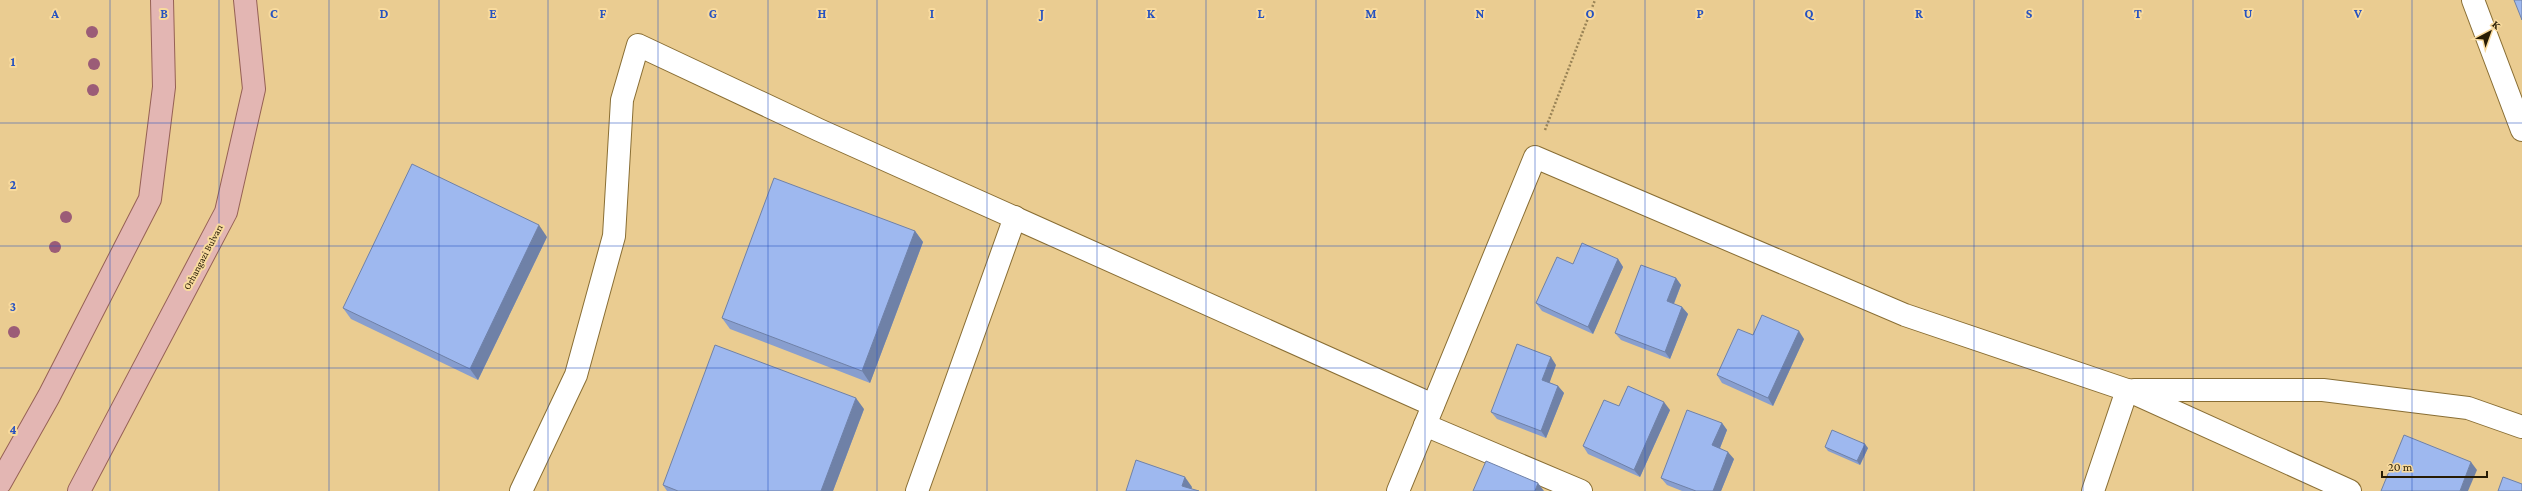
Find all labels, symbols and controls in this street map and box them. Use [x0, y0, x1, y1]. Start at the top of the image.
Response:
text: A [50, 6, 59, 21]
text: B [160, 6, 168, 21]
text: C [270, 6, 278, 21]
text: D [380, 6, 389, 21]
text: E [489, 6, 497, 21]
text: F [600, 6, 607, 21]
text: G [709, 6, 717, 21]
text: H [818, 6, 827, 21]
text: I [930, 6, 934, 21]
text: J [1038, 6, 1044, 21]
text: K [1147, 6, 1156, 21]
text: L [1258, 6, 1265, 21]
text: M [1365, 6, 1377, 21]
text: N [1476, 6, 1485, 21]
text: O [1586, 6, 1595, 21]
text: P [1696, 6, 1704, 21]
text: Q [1805, 6, 1815, 21]
text: R [1915, 6, 1923, 21]
text: S [2026, 6, 2033, 21]
text: T [2134, 6, 2142, 21]
text: U [2244, 6, 2253, 21]
text: V [2353, 6, 2362, 21]
north arrow [2470, 12, 2510, 52]
text: K [2490, 18, 2504, 32]
text: 1 [11, 54, 16, 69]
text: 2 [10, 177, 17, 192]
street label: Orhangazi Bulvarı [181, 222, 225, 292]
text: 3 [10, 299, 16, 314]
text: 4 [9, 422, 17, 437]
scale bar [2382, 453, 2487, 479]
text: 20 m [2388, 460, 2413, 474]

